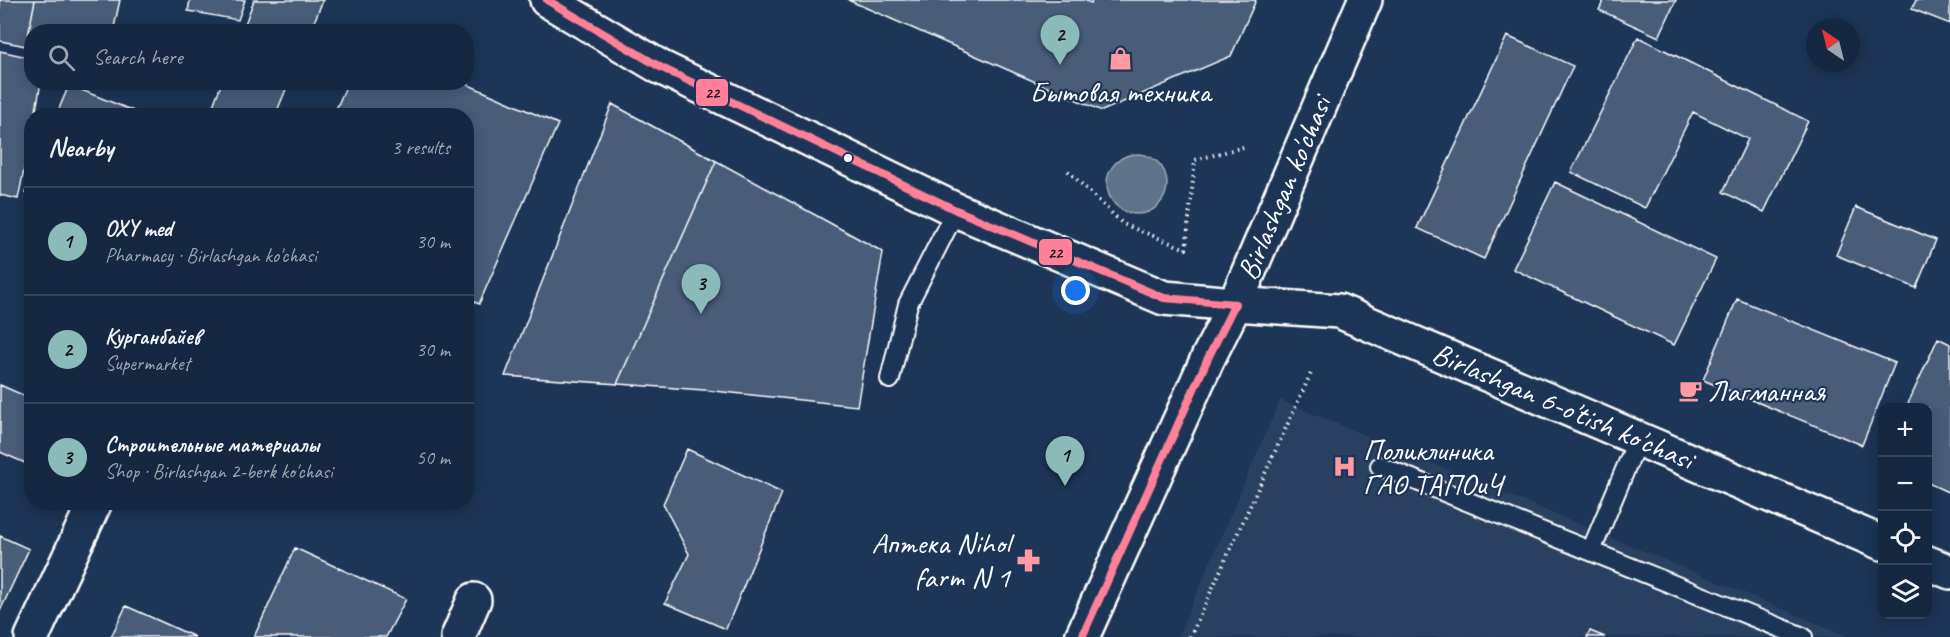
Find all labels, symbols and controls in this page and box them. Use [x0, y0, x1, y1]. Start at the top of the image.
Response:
pin: 2 [1040, 16, 1080, 65]
north arrow [1806, 18, 1860, 72]
search box [24, 24, 474, 90]
icon: search [45, 41, 78, 74]
text: Search here [93, 43, 183, 71]
shop icon: Бытовая техника [1107, 45, 1133, 71]
place label: Бытовая техника [1029, 73, 1213, 111]
line badge: 22 [695, 78, 729, 107]
text: 22 [705, 83, 721, 103]
street label: Birlashgan ko'chasi [1228, 87, 1341, 286]
text: Nearby [48, 131, 113, 164]
text: 3 results [391, 135, 450, 160]
unlabelled marker [842, 152, 854, 164]
text: OXY med [105, 215, 172, 243]
text: 1 [63, 229, 72, 254]
text: 30 m [416, 229, 450, 254]
line badge: 22 [1038, 238, 1073, 266]
text: Pharmacy · Birlashgan ko'chasi [105, 243, 317, 268]
text: 22 [1048, 243, 1064, 263]
pin: 3 [682, 264, 720, 314]
your location [1061, 276, 1090, 305]
text: Курганбайев [105, 323, 200, 351]
street label: Birlashgan 6-o'tish ko'chasi [1427, 334, 1702, 479]
text: 2 [63, 337, 72, 362]
text: 30 m [416, 337, 450, 362]
text: Supermarket [105, 351, 190, 376]
place label: Лагманная [1708, 372, 1826, 410]
cafe icon: Лагманная [1677, 378, 1703, 404]
map controls [1878, 403, 1932, 619]
button: + [1878, 403, 1932, 457]
text: Строительные материалы [105, 431, 319, 459]
place label: Поликлиника ГАО ТАПОиЧ [1363, 431, 1506, 503]
pin: 1 [1046, 436, 1084, 486]
text: 3 [63, 445, 72, 470]
text: 50 m [416, 445, 450, 470]
hospital icon: Поликлиника ГАО ТАПОиЧ [1332, 454, 1358, 480]
button: − [1878, 457, 1932, 511]
text: Shop · Birlashgan 2-berk ko'chasi [105, 459, 333, 484]
button: locate [1878, 511, 1932, 565]
place label: Аптека Nihol farm N 1 [871, 524, 1015, 596]
pharmacy icon: Аптека Nihol farm N 1 [1015, 547, 1041, 573]
button: layers [1878, 565, 1932, 619]

